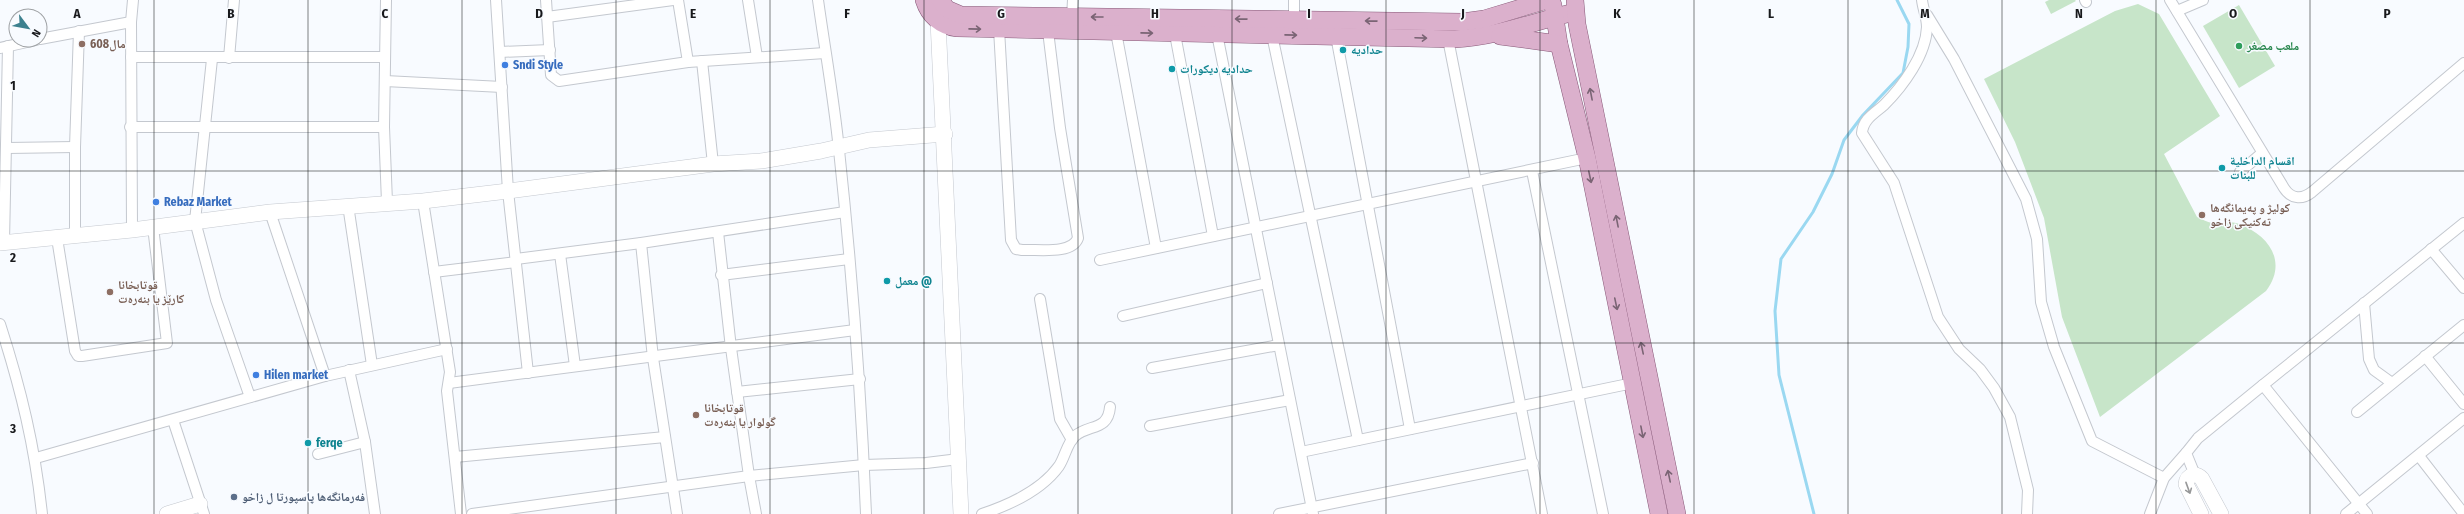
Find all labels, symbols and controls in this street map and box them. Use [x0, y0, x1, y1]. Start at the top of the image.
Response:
text: A [72, 6, 81, 21]
text: B [227, 6, 235, 21]
text: C [382, 6, 389, 21]
text: D [535, 6, 543, 21]
text: E [690, 6, 696, 21]
text: F [844, 6, 850, 21]
text: G [997, 6, 1005, 21]
text: H [1151, 6, 1159, 21]
text: I [1307, 6, 1311, 21]
text: J [1460, 6, 1465, 21]
text: K [1613, 6, 1621, 21]
text: L [1768, 6, 1774, 21]
text: M [1920, 6, 1930, 21]
text: N [2075, 6, 2083, 21]
text: O [2229, 6, 2237, 21]
text: P [2383, 6, 2391, 21]
north arrow [8, 8, 48, 48]
one-way arrow [1091, 13, 1104, 21]
one-way arrow [1235, 15, 1248, 23]
one-way arrow [1365, 17, 1378, 25]
one-way arrow [968, 25, 981, 33]
text: N [29, 27, 43, 39]
one-way arrow [1140, 29, 1153, 37]
one-way arrow [1284, 32, 1297, 39]
one-way arrow [1414, 35, 1427, 42]
place label: مال608 [90, 37, 126, 52]
marker: مال608 [77, 39, 87, 49]
place label: ملعب مصغر [2246, 39, 2300, 53]
marker: ملعب مصغر [2234, 41, 2244, 51]
place label: حداديه [1351, 43, 1383, 57]
marker: حداديه [1338, 45, 1348, 55]
place label: Sndi Style [513, 58, 563, 72]
marker: Sndi Style [500, 60, 510, 70]
place label: حداديه ديكورات [1180, 62, 1253, 76]
marker: حداديه ديكورات [1167, 64, 1177, 74]
text: 1 [10, 78, 16, 93]
one-way arrow [1587, 87, 1595, 100]
place label: اقسام الداخلیة للبنات [2230, 154, 2295, 182]
marker: اقسام الداخلیة للبنات [2217, 163, 2227, 173]
one-way arrow [1587, 170, 1595, 183]
place label: Rebaz Market [164, 195, 233, 209]
marker: Rebaz Market [151, 197, 161, 207]
place label: كوليژ و په‌يمانگه‌ها ته‌كنيكى زاخو [2210, 201, 2291, 230]
marker: كوليژ و په‌يمانگه‌ها ته‌كنيكى زاخو [2197, 210, 2207, 220]
one-way arrow [1612, 215, 1620, 228]
text: 2 [9, 250, 16, 265]
place label: معمل @ [895, 274, 932, 289]
marker: معمل @ [882, 276, 892, 286]
place label: قوتابخانا کارێز یا بنەرەت [118, 278, 185, 306]
marker: قوتابخانا کارێز یا بنەرەت [105, 287, 115, 297]
one-way arrow [1613, 297, 1621, 310]
one-way arrow [1638, 342, 1646, 355]
place label: Hilen market [264, 368, 329, 382]
marker: Hilen market [251, 370, 261, 380]
place label: قوتابخانا گولوار یا بنەرەت [704, 401, 777, 429]
marker: قوتابخانا گولوار یا بنەرەت [691, 410, 701, 420]
text: 3 [9, 421, 16, 436]
one-way arrow [1639, 425, 1647, 438]
place label: ferqe [316, 436, 343, 450]
marker: ferqe [303, 438, 313, 448]
one-way arrow [1664, 470, 1672, 483]
one-way arrow [2185, 482, 2193, 494]
place label: فەرمانگەها پاسپورتا ل زاخو [242, 490, 365, 505]
marker: فەرمانگەها پاسپورتا ل زاخو [229, 492, 239, 502]

